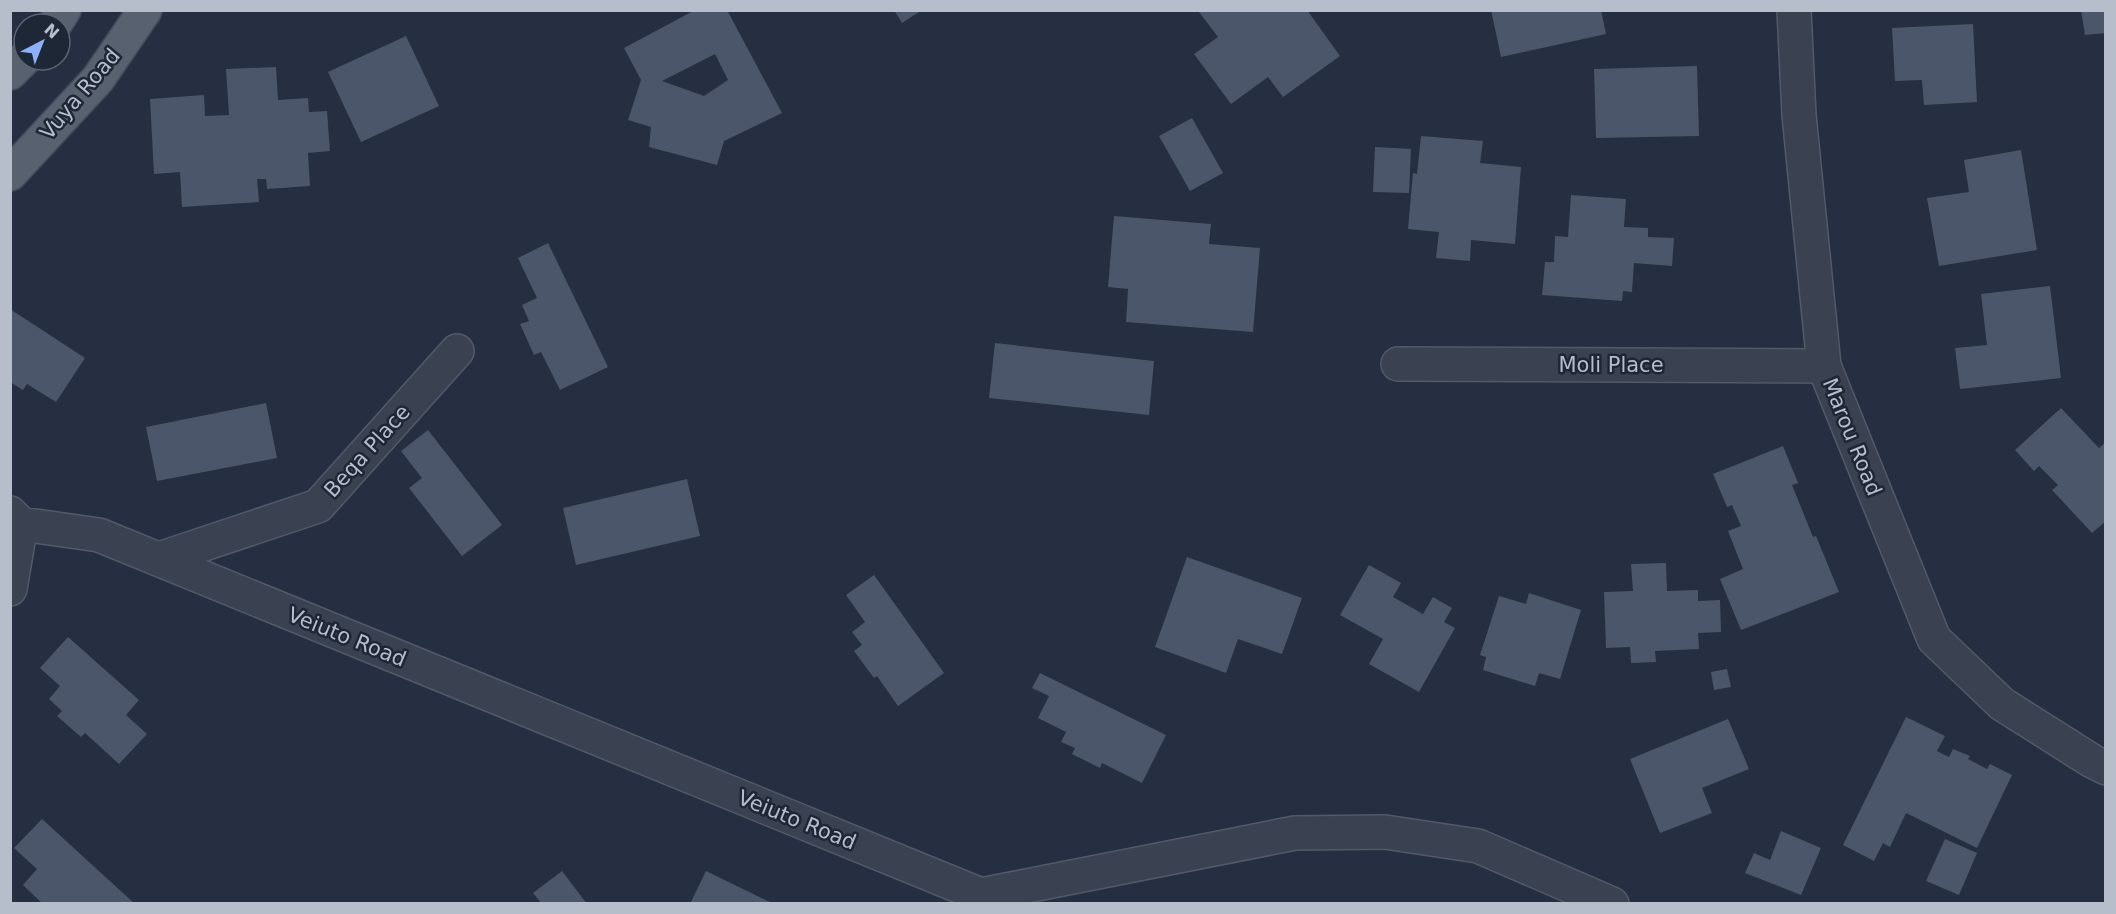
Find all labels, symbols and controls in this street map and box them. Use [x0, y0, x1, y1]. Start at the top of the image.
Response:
north arrow [12, 12, 72, 72]
text: N [40, 20, 63, 43]
street label: Vuya Road [35, 44, 125, 144]
street label: Moli Place [1558, 353, 1664, 377]
street label: Marou Road [1818, 375, 1886, 499]
street label: Beqa Place [319, 400, 415, 502]
street label: Veiuto Road [284, 602, 410, 672]
street label: Veiuto Road [734, 785, 860, 855]

